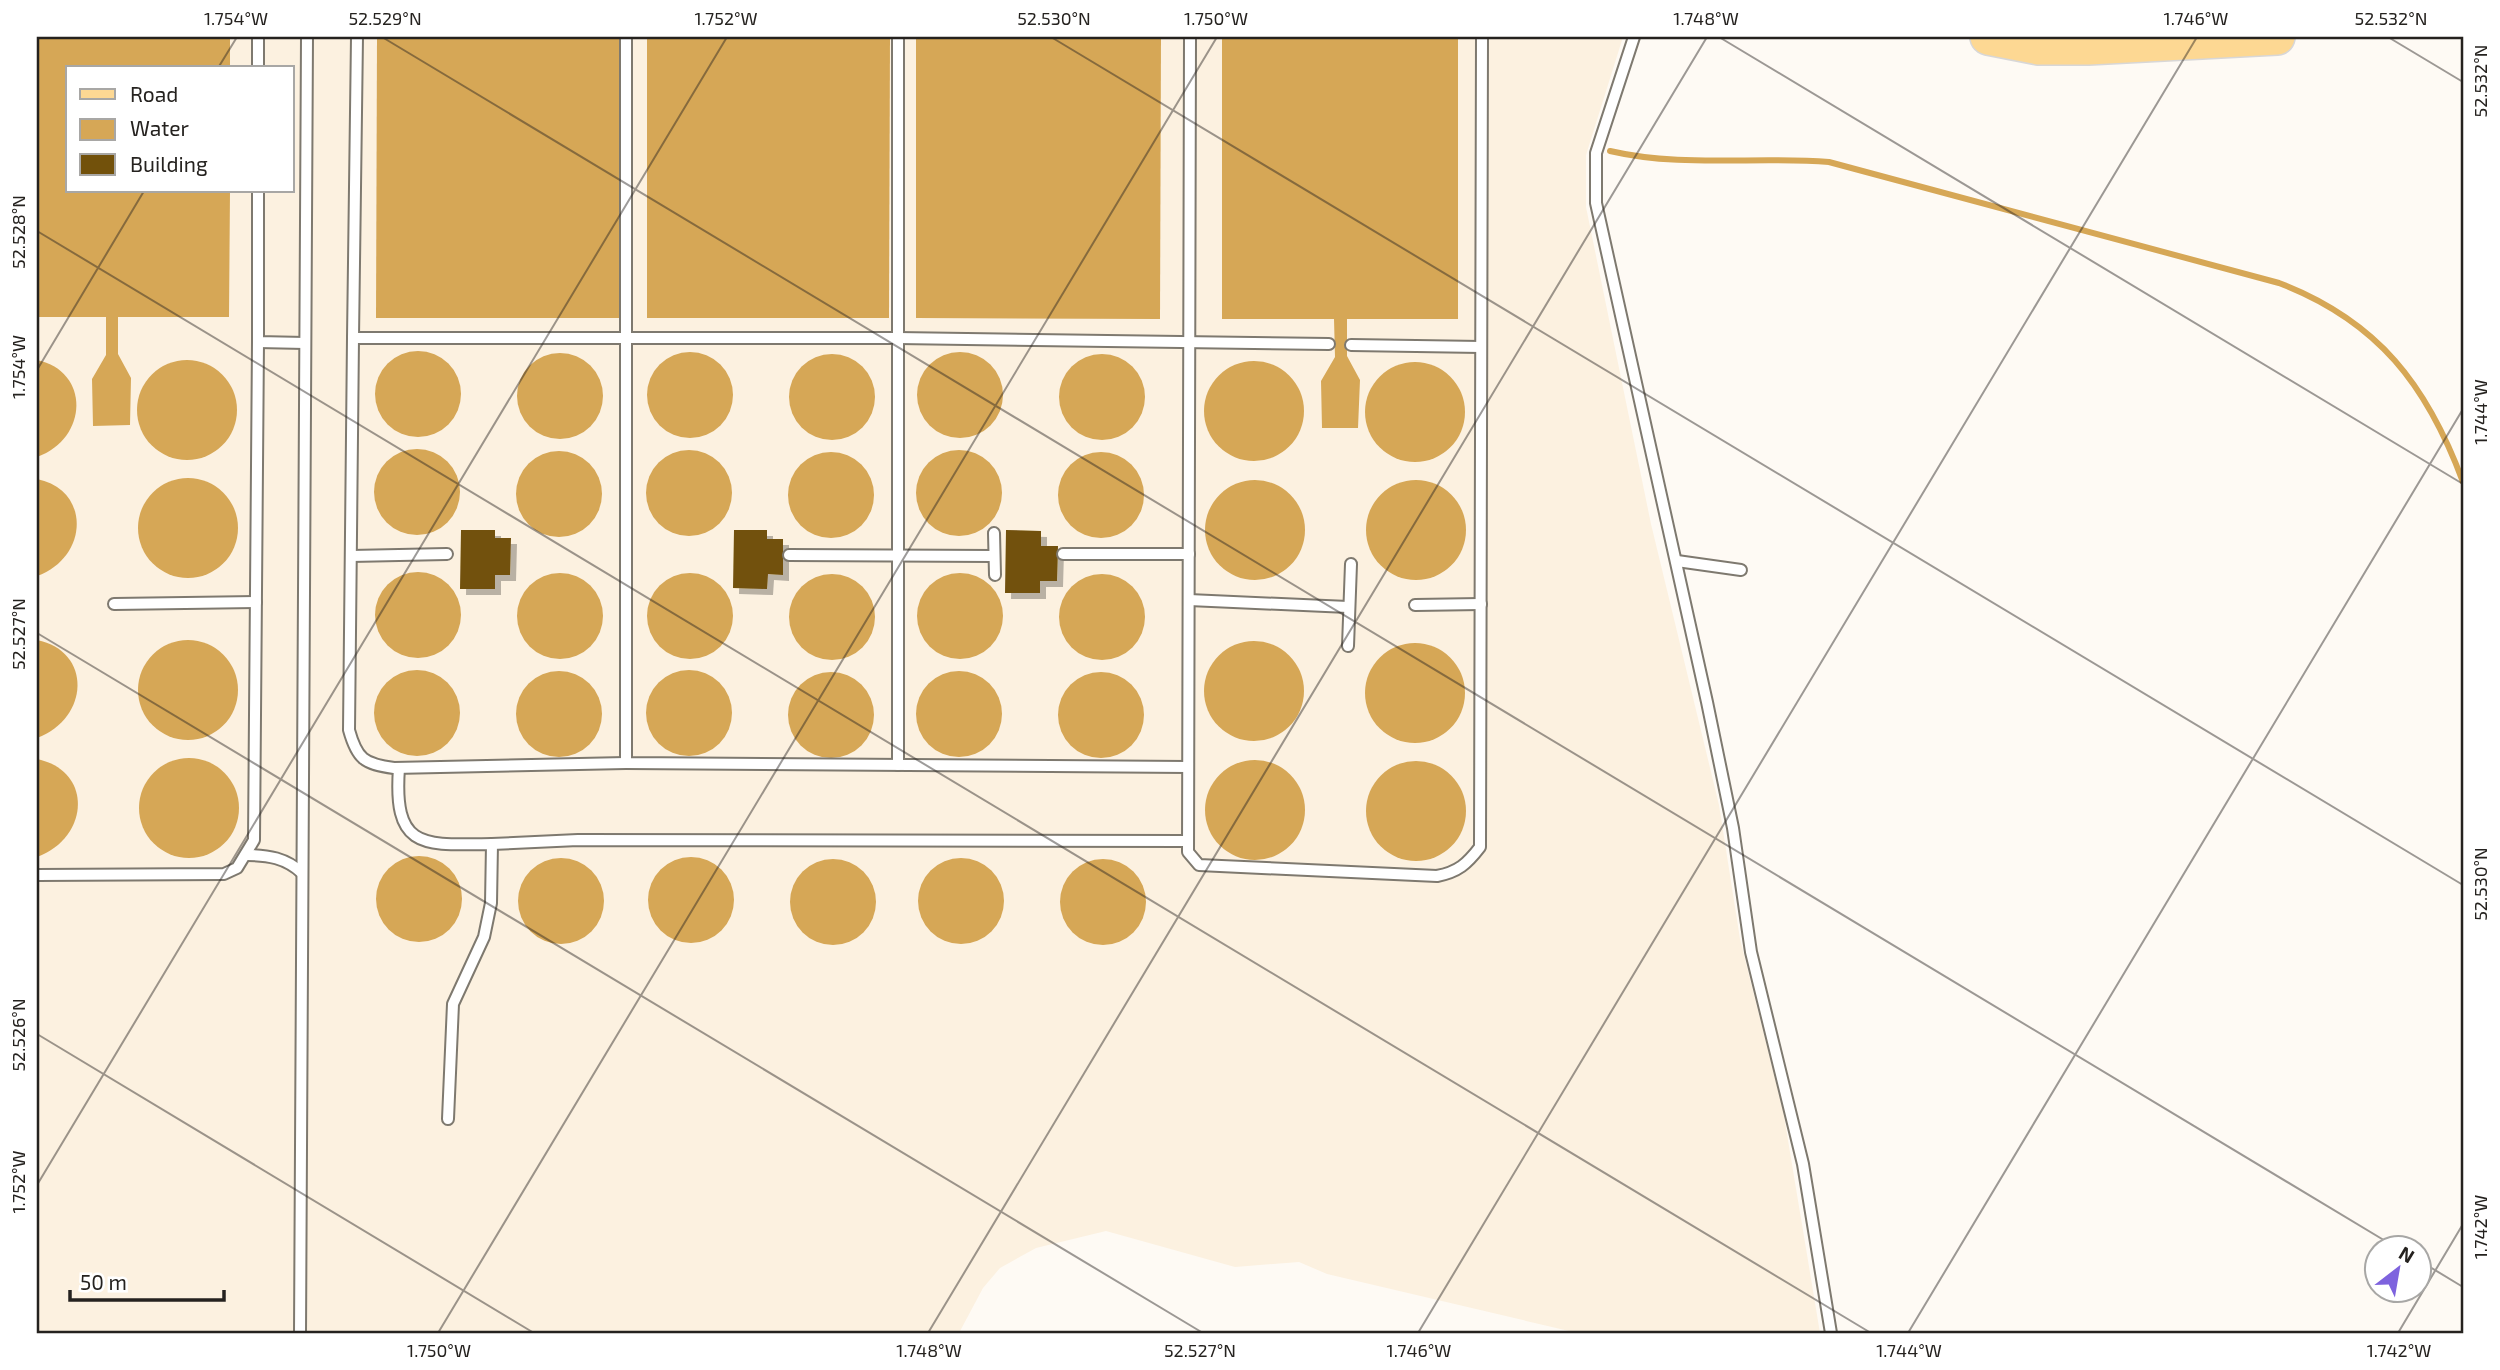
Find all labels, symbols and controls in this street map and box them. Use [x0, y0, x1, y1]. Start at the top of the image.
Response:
text: 1.754°W [204, 7, 268, 29]
text: 52.529°N [348, 7, 422, 29]
text: 1.752°W [694, 7, 758, 29]
text: 52.530°N [1017, 7, 1091, 29]
text: 1.750°W [1184, 7, 1248, 29]
text: 1.748°W [1673, 7, 1739, 29]
text: 1.746°W [2164, 7, 2228, 29]
text: 52.532°N [2355, 7, 2427, 29]
text: 52.532°N [2469, 45, 2491, 117]
legend [66, 66, 294, 192]
text: Road [130, 81, 178, 106]
text: Water [130, 115, 189, 140]
text: Building [130, 151, 208, 176]
text: 52.528°N [7, 195, 29, 269]
text: 1.754°W [7, 335, 29, 399]
text: 1.744°W [2469, 379, 2491, 445]
text: 52.527°N [7, 598, 29, 670]
text: 52.530°N [2469, 847, 2491, 921]
text: 52.526°N [7, 998, 29, 1072]
text: 1.752°W [7, 1150, 29, 1214]
text: 1.742°W [2469, 1195, 2491, 1259]
north arrow [2364, 1234, 2434, 1304]
text: N [2395, 1241, 2419, 1267]
scale bar [70, 1258, 224, 1302]
text: 50 m [80, 1269, 127, 1294]
text: 1.750°W [407, 1339, 471, 1361]
text: 1.748°W [896, 1339, 962, 1361]
text: 52.527°N [1164, 1339, 1236, 1361]
text: 1.746°W [1387, 1339, 1451, 1361]
text: 1.744°W [1876, 1339, 1942, 1361]
text: 1.742°W [2367, 1339, 2431, 1361]

